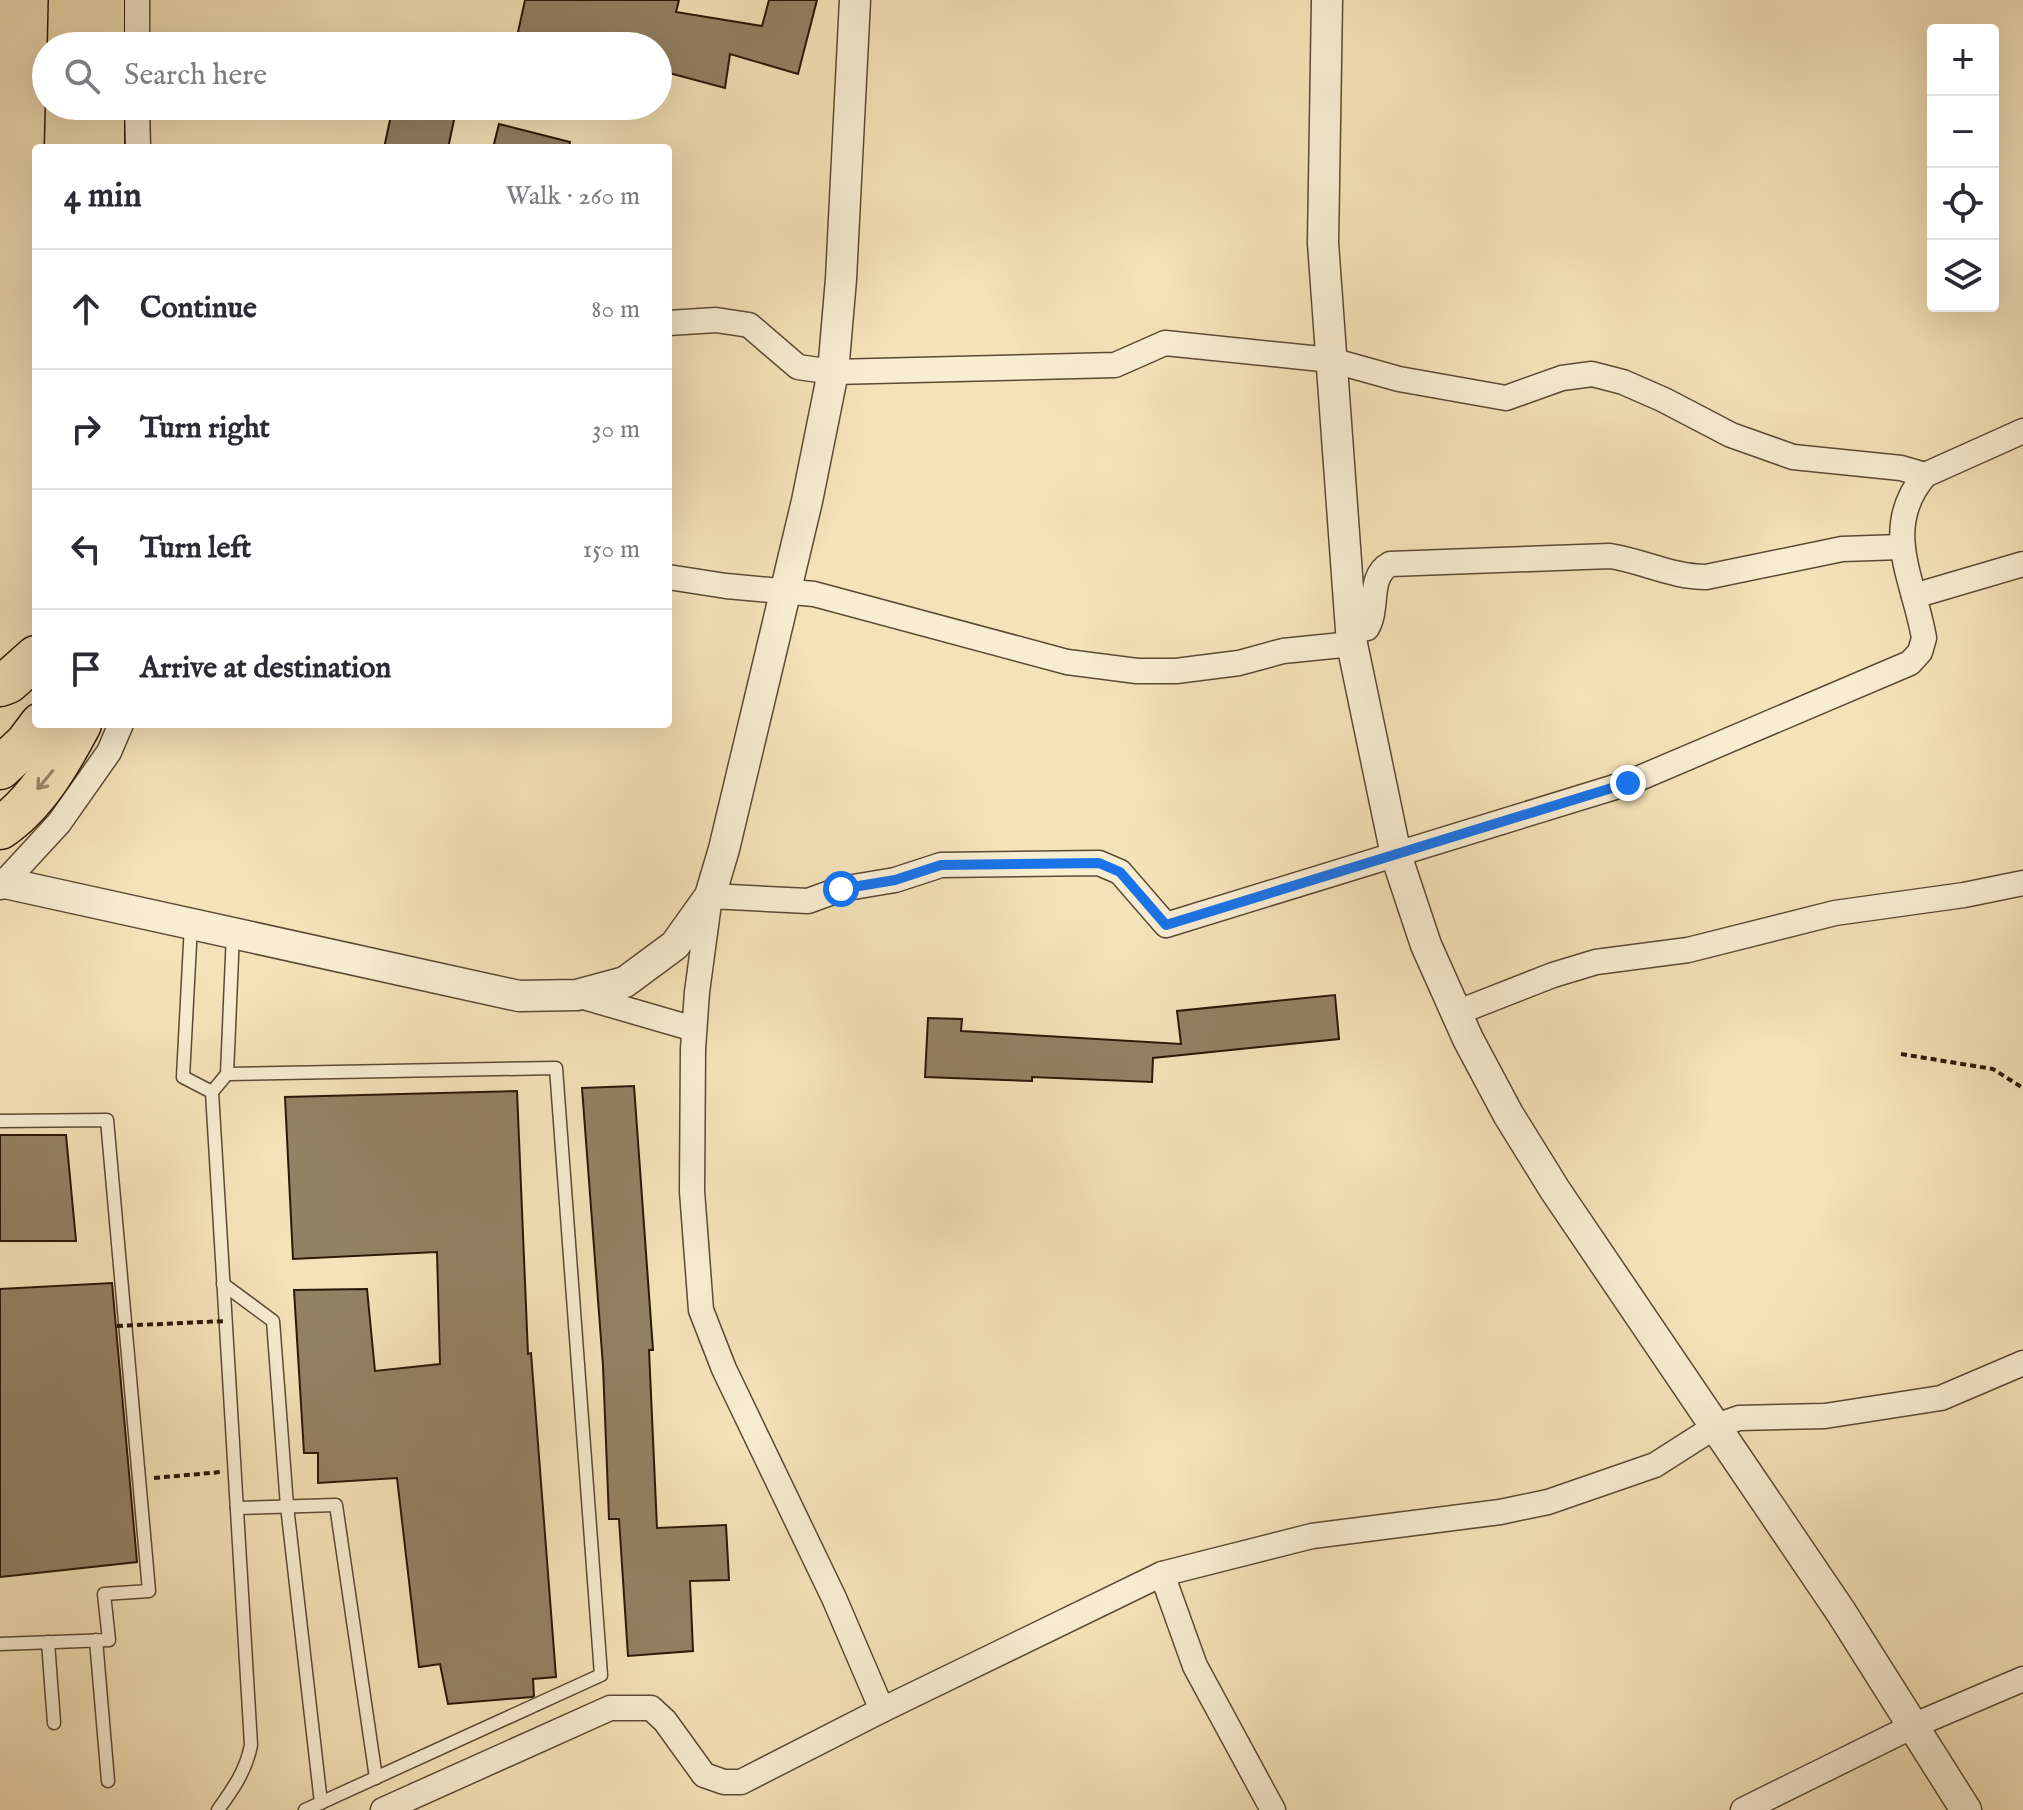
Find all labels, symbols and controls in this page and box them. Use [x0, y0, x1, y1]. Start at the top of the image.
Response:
map controls [1927, 24, 1999, 312]
button: + [1927, 24, 1999, 96]
search box [32, 32, 672, 120]
icon: search [60, 54, 104, 98]
text: Search here [124, 57, 267, 95]
button: − [1927, 96, 1999, 168]
button: locate [1927, 168, 1999, 240]
text: 4 min [64, 175, 142, 218]
text: Walk · 260 m [506, 180, 640, 213]
button: layers [1927, 240, 1999, 312]
icon: ahead [64, 287, 108, 331]
text: Continue [140, 290, 257, 328]
text: 80 m [591, 293, 640, 326]
icon: right [64, 407, 108, 451]
text: Turn right [140, 410, 270, 448]
text: 30 m [592, 413, 640, 446]
icon: left [64, 527, 108, 571]
text: Turn left [140, 530, 251, 568]
text: 150 m [582, 533, 640, 566]
icon: arrive [64, 647, 108, 691]
text: Arrive at destination [140, 650, 391, 688]
route end [1610, 765, 1646, 801]
one-way arrow [36, 770, 54, 790]
route start [823, 871, 859, 907]

